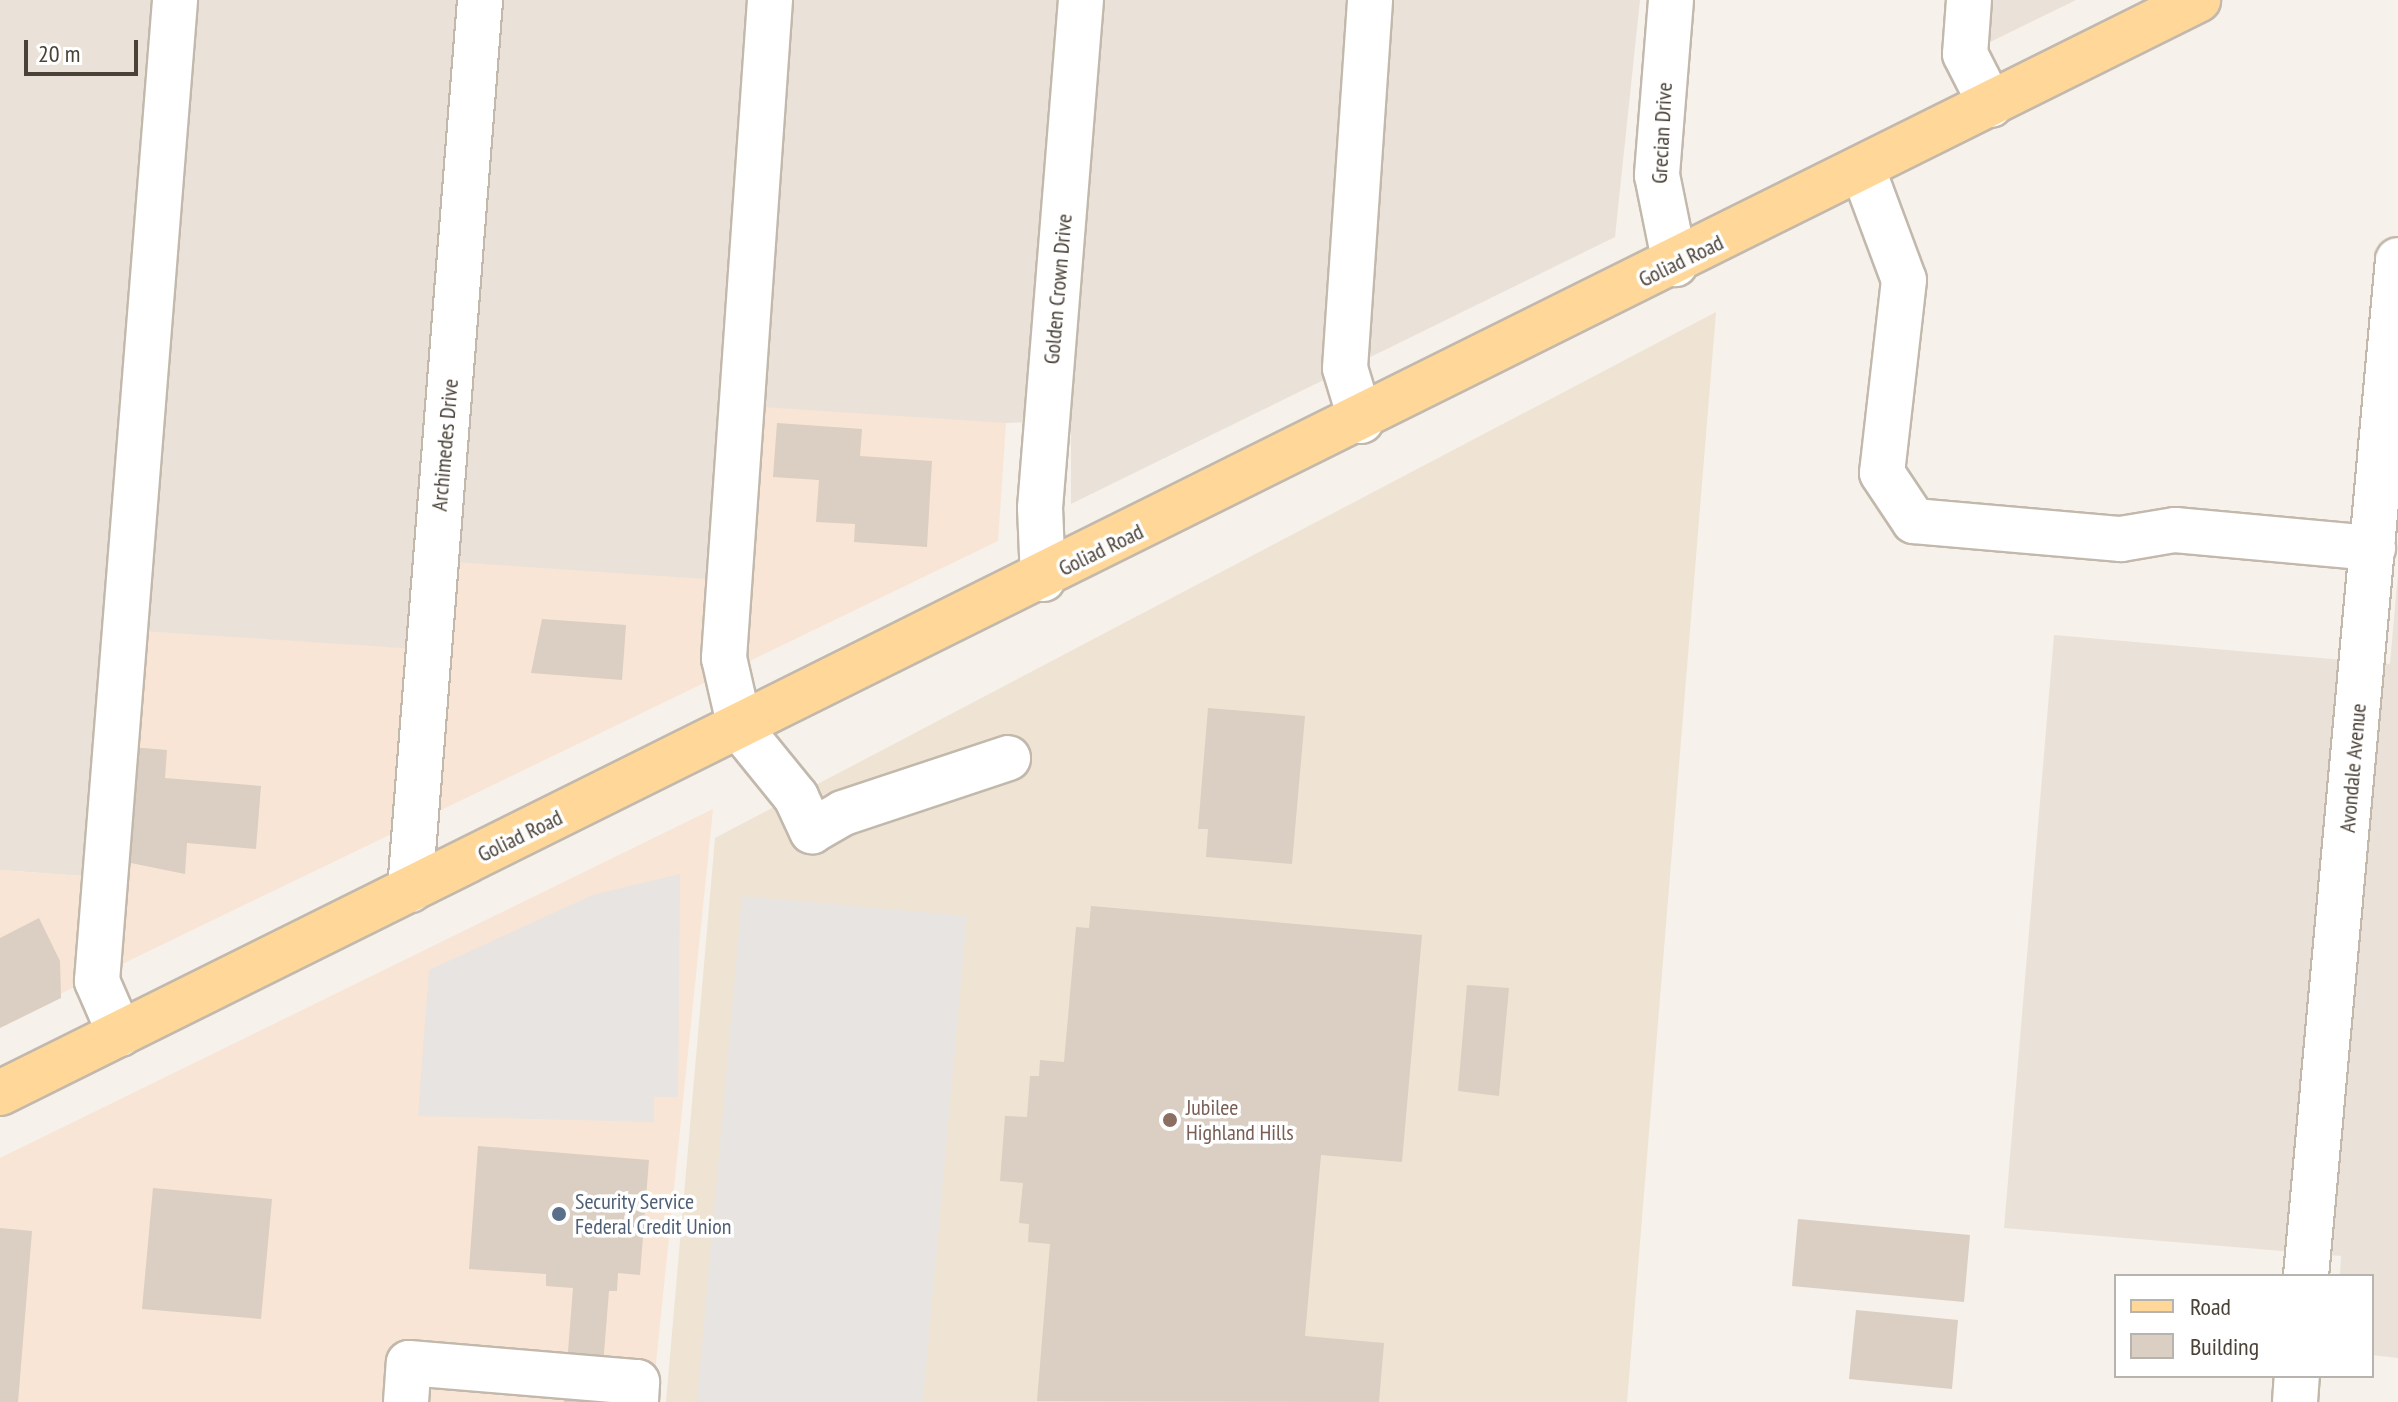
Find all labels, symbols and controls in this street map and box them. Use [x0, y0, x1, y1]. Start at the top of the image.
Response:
scale bar [28, 24, 142, 74]
text: 20 m [38, 38, 80, 69]
street label: Grecian Drive [1646, 82, 1678, 184]
street label: Golden Crown Drive [1038, 213, 1078, 365]
street label: Goliad Road [1634, 229, 1728, 293]
street label: Archimedes Drive [426, 378, 464, 512]
street label: Goliad Road [1054, 518, 1148, 582]
street label: Avondale Avenue [2334, 702, 2372, 834]
street label: Goliad Road [473, 804, 567, 868]
place label: Jubilee Highland Hills [1186, 1094, 1294, 1146]
marker: Jubilee Highland Hills [1161, 1111, 1179, 1129]
place label: Security Service Federal Credit Union [575, 1188, 731, 1240]
marker: Security Service Federal Credit Union [550, 1205, 568, 1223]
legend [2114, 1274, 2374, 1378]
text: Road [2190, 1291, 2231, 1322]
text: Building [2190, 1331, 2259, 1362]

